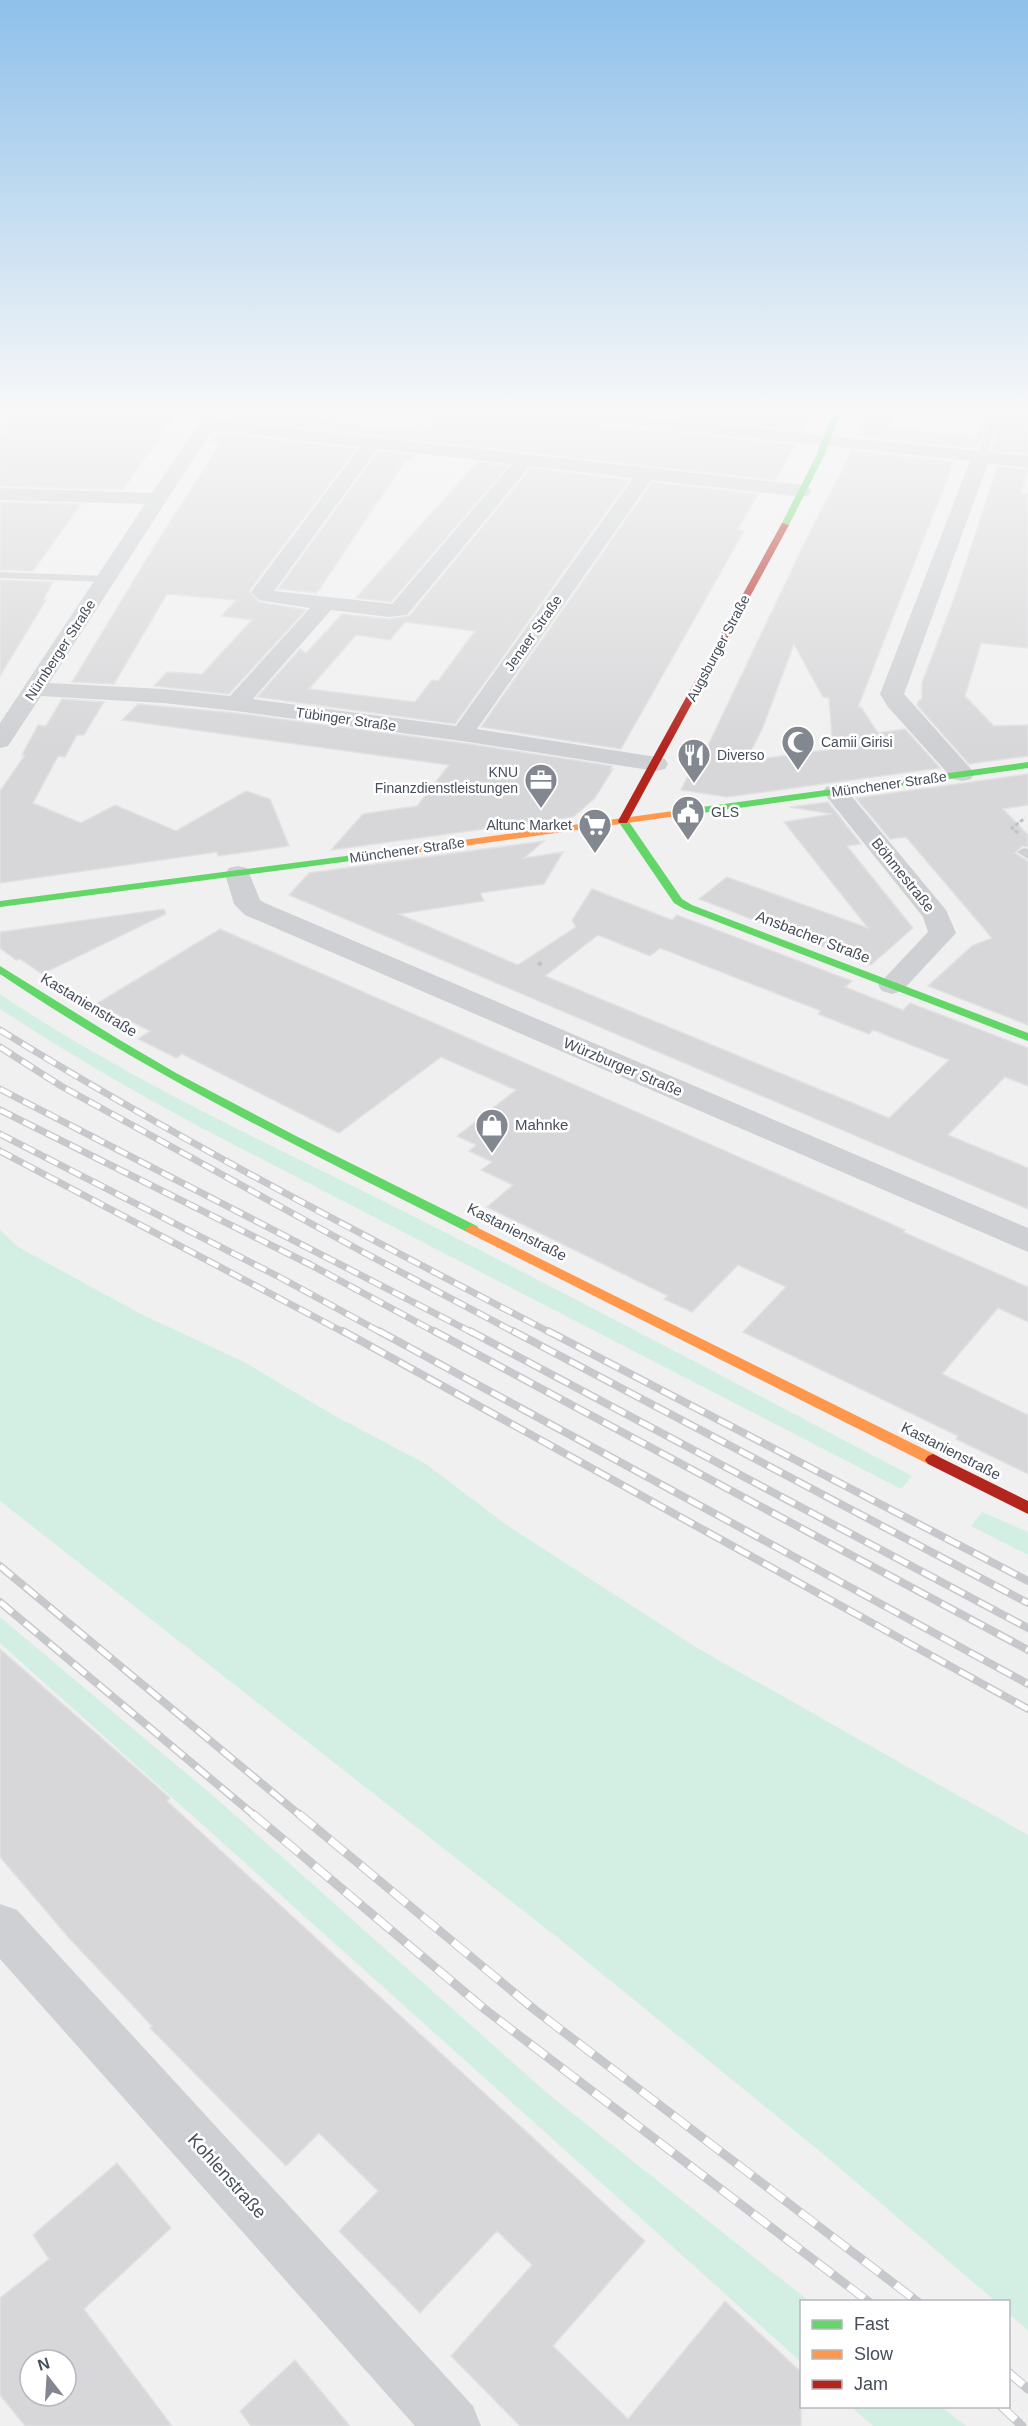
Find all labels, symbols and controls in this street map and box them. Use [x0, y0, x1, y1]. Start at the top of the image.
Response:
street label: Jenaer Straße [501, 592, 565, 674]
street label: Augsburger Straße [683, 592, 753, 704]
street label: Nürnberger Straße [22, 597, 99, 703]
street label: Tübinger Straße [295, 704, 397, 734]
mosque icon: Camii Girisi [780, 724, 816, 771]
place label: Camii Girisi [821, 734, 893, 750]
restaurant icon: Diverso [676, 737, 712, 784]
place label: Diverso [717, 747, 765, 763]
office icon: KNU Finanzdienstleistungen [523, 762, 559, 809]
place label: KNU Finanzdienstleistungen [375, 764, 518, 796]
street label: Münchener Straße [830, 768, 948, 800]
public building icon: GLS [670, 794, 706, 841]
place label: GLS [711, 804, 739, 820]
supermarket icon: Altunc Market [577, 807, 613, 854]
place label: Altunc Market [486, 817, 572, 833]
street label: Münchener Straße [348, 834, 466, 866]
street label: Böhmestraße [868, 834, 938, 915]
street label: Ansbacher Straße [754, 907, 873, 966]
street label: Kastanienstraße [38, 969, 140, 1040]
street label: Würzburger Straße [561, 1034, 685, 1099]
shop icon: Mahnke [474, 1107, 510, 1154]
place label: Mahnke [515, 1116, 568, 1133]
street label: Kastanienstraße [465, 1199, 570, 1264]
street label: Kastanienstraße [899, 1418, 1004, 1483]
street label: Kohlenstraße [184, 2130, 270, 2222]
legend [800, 2300, 1010, 2408]
text: Fast [854, 2314, 889, 2334]
text: Slow [854, 2344, 894, 2364]
north arrow [18, 2348, 78, 2408]
text: N [36, 2354, 52, 2374]
text: Jam [854, 2374, 888, 2394]

